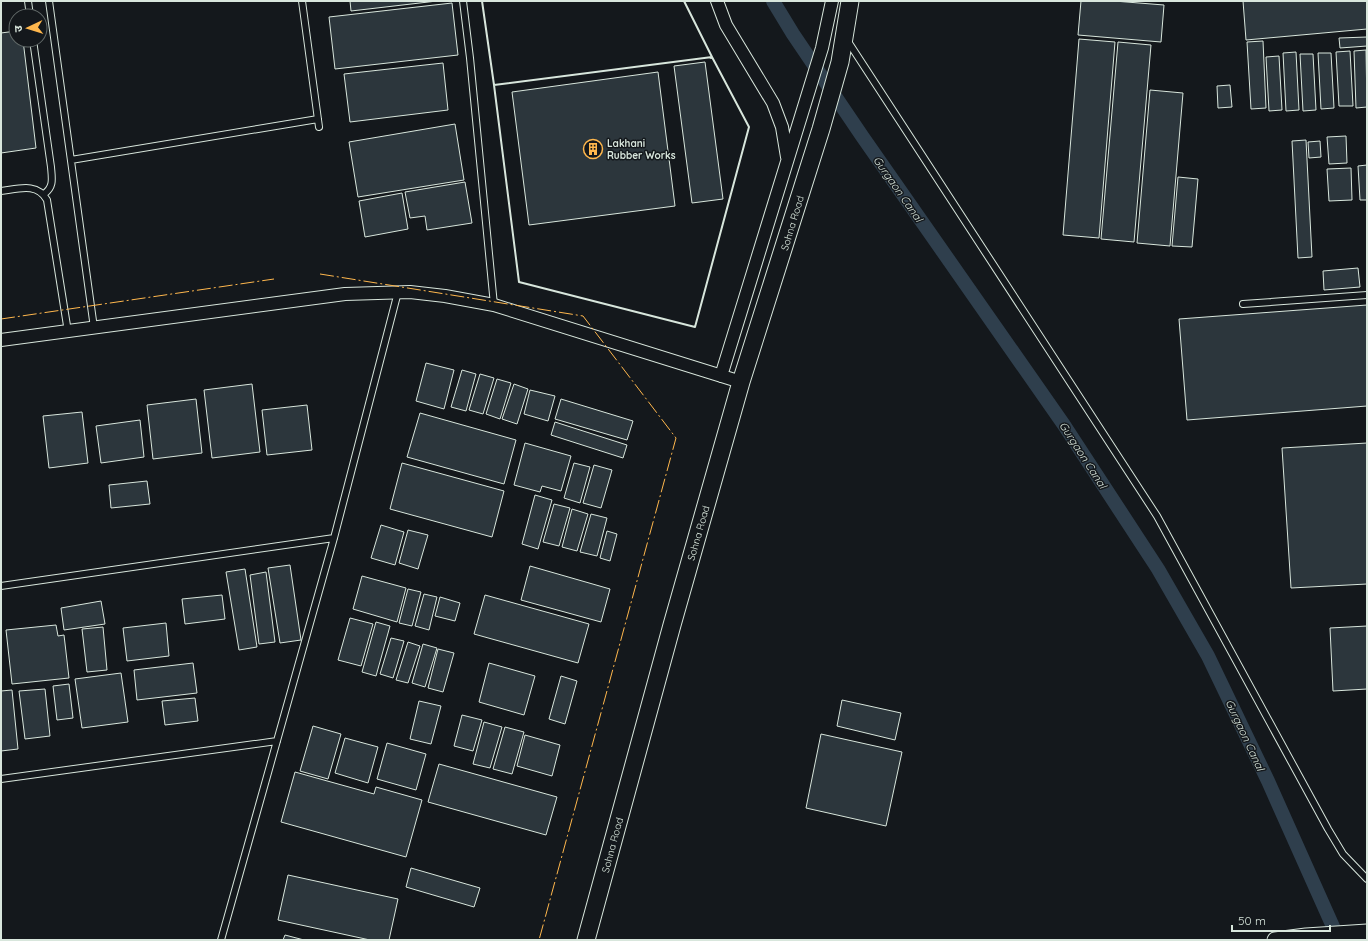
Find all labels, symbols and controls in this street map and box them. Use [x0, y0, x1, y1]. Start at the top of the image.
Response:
north arrow [8, 8, 48, 48]
text: उ [11, 24, 25, 32]
place label: Lakhani Rubber Works [607, 137, 676, 162]
building icon: Lakhani Rubber Works [582, 138, 604, 160]
water label: Gurgaon Canal [870, 154, 927, 226]
street label: Sohna Road [778, 194, 807, 252]
water label: Gurgaon Canal [1056, 419, 1111, 492]
street label: Sohna Road [684, 504, 713, 562]
water label: Gurgaon Canal [1222, 697, 1268, 774]
street label: Sohna Road [599, 816, 626, 874]
scale bar [1232, 907, 1330, 933]
text: 50 m [1238, 913, 1266, 928]

